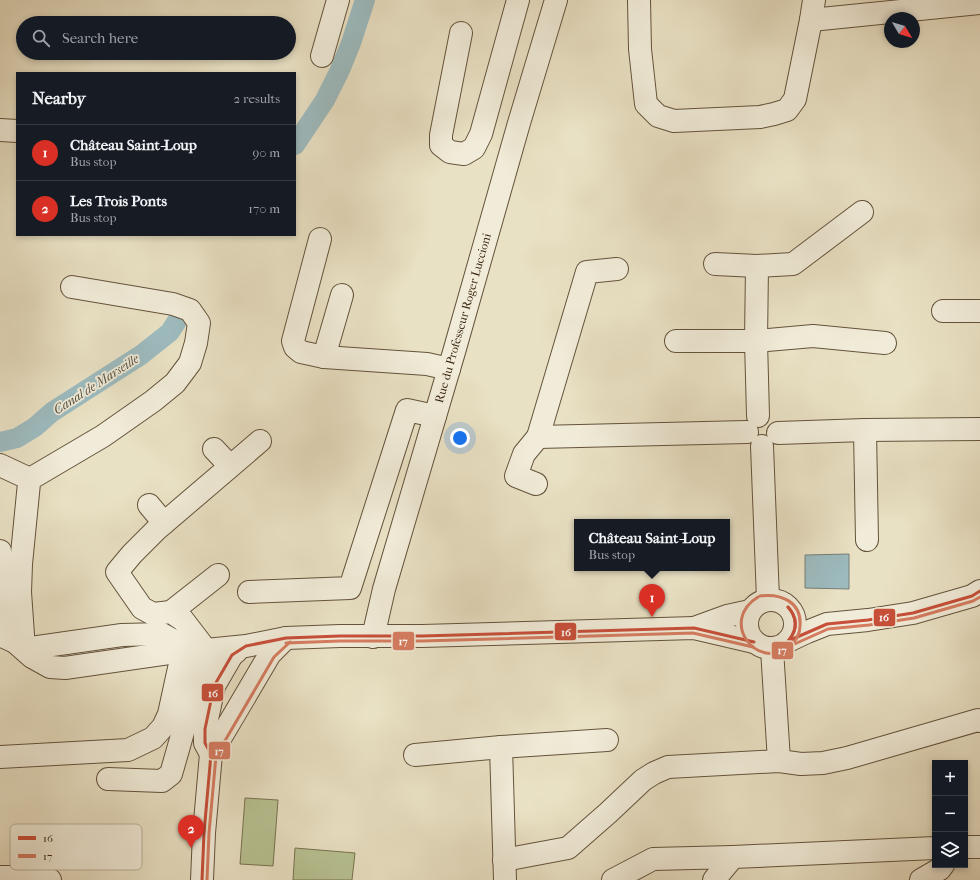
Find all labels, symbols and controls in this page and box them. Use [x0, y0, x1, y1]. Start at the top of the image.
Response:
north arrow [884, 12, 920, 48]
search box [16, 16, 296, 60]
icon: search [30, 27, 52, 49]
text: Search here [62, 29, 138, 47]
text: Nearby [32, 88, 86, 108]
text: 2 results [234, 91, 280, 106]
text: Château Saint-Loup [70, 136, 197, 154]
text: 1 [43, 145, 47, 160]
text: 90 m [252, 145, 280, 160]
text: Bus stop [70, 154, 116, 169]
text: Les Trois Ponts [70, 192, 167, 210]
text: 2 [42, 201, 48, 216]
text: 170 m [248, 201, 280, 216]
text: Bus stop [70, 210, 116, 225]
street label: Rue du Professeur Roger Luccioni [432, 231, 494, 405]
water label: Canal de Marseille [50, 350, 142, 417]
your location [450, 428, 470, 448]
popup [574, 519, 730, 571]
text: Château Saint-Loup [589, 529, 716, 547]
text: Bus stop [589, 547, 635, 562]
pin: 1 [639, 584, 665, 617]
line badge: 16 [873, 608, 896, 627]
text: 16 [879, 611, 890, 624]
line badge: 16 [554, 622, 577, 641]
text: 16 [561, 626, 572, 639]
line badge: 17 [392, 631, 415, 651]
text: 17 [398, 635, 408, 648]
line badge: 17 [771, 641, 794, 660]
text: 17 [777, 644, 787, 657]
line badge: 16 [201, 683, 224, 702]
text: 16 [208, 687, 219, 700]
line badge: 17 [208, 741, 231, 760]
text: 17 [214, 745, 224, 758]
map controls [932, 760, 968, 868]
button: + [932, 760, 968, 796]
button: − [932, 796, 968, 832]
pin: 2 [178, 815, 204, 848]
legend [10, 824, 142, 870]
text: 16 [43, 832, 53, 845]
button: layers [932, 832, 968, 868]
text: 17 [43, 850, 52, 863]

